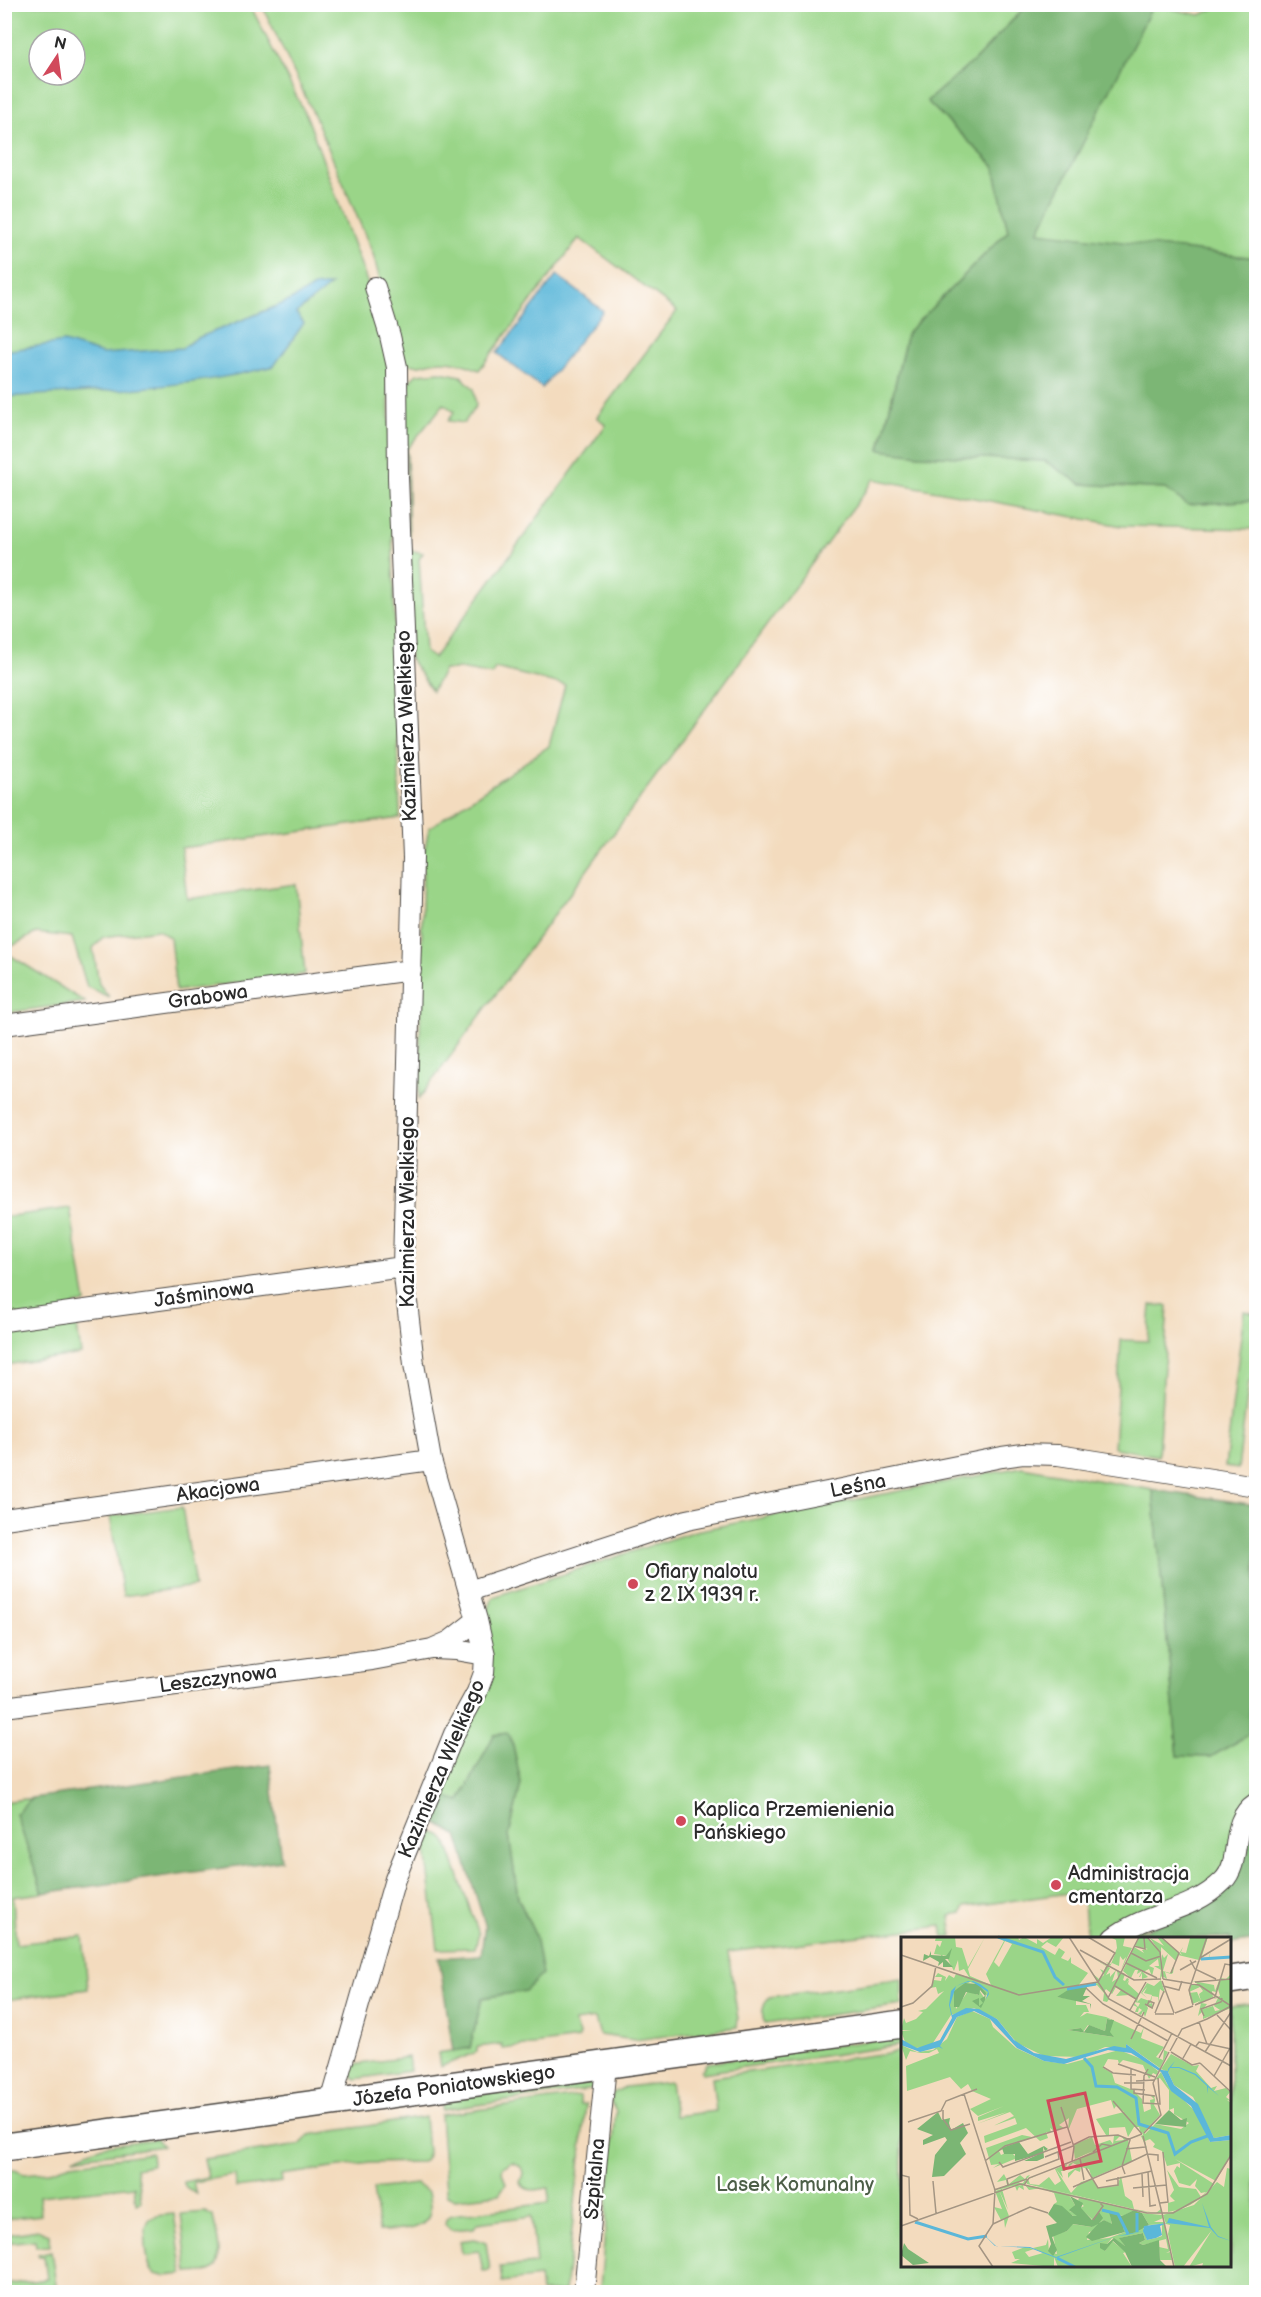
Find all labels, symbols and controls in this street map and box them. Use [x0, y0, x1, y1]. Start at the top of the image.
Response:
north arrow [27, 27, 87, 87]
text: N [52, 33, 68, 54]
street label: Kazimierza Wielkiego [392, 630, 422, 822]
street label: Grabowa [167, 980, 249, 1014]
street label: Kazimierza Wielkiego [396, 1116, 420, 1308]
street label: Jaśminowa [152, 1275, 256, 1313]
street label: Leśna [828, 1469, 888, 1503]
street label: Akacjowa [175, 1472, 261, 1508]
place label: Ofiary nalotu z 2 IX 1939 r. [645, 1560, 759, 1607]
marker: Ofiary nalotu z 2 IX 1939 r. [626, 1577, 640, 1591]
street label: Leszczynowa [158, 1660, 278, 1698]
street label: Kazimierza Wielkiego [394, 1676, 490, 1862]
place label: Kaplica Przemienienia Pańskiego [693, 1798, 895, 1845]
marker: Kaplica Przemienienia Pańskiego [674, 1814, 688, 1828]
place label: Administracja cmentarza [1068, 1862, 1189, 1909]
marker: Administracja cmentarza [1049, 1878, 1063, 1892]
inset map [901, 1937, 1231, 2267]
street label: Józefa Poniatowskiego [351, 2060, 557, 2112]
street label: Szpitalna [579, 2137, 611, 2221]
park label: Lasek Komunalny [716, 2173, 874, 2197]

